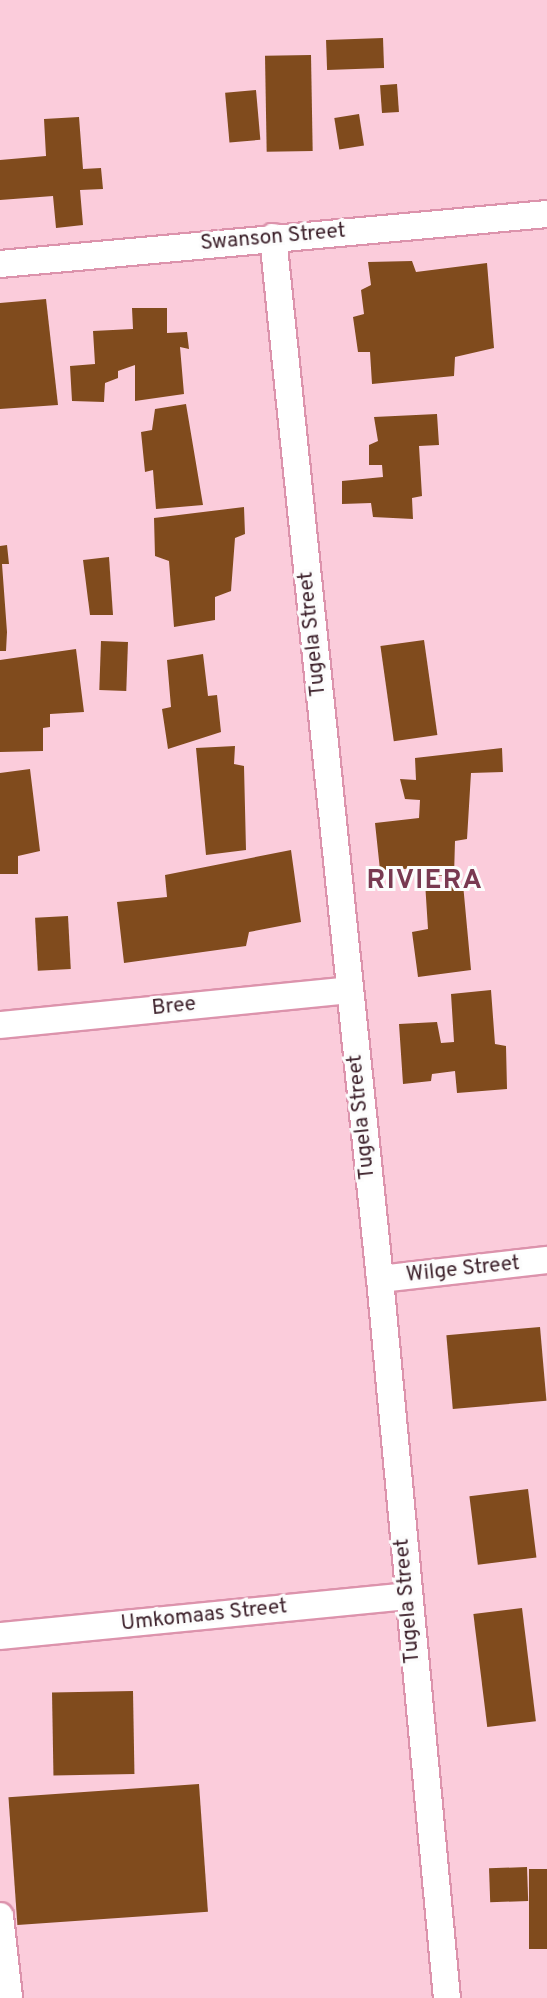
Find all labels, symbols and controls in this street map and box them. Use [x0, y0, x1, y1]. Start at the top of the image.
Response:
street label: Swanson Street [199, 219, 347, 257]
street label: Tugela Street [294, 570, 332, 698]
district label: RIVIERA [367, 866, 483, 898]
street label: Bree [151, 992, 197, 1022]
street label: Tugela Street [343, 1053, 381, 1181]
street label: Wilge Street [405, 1251, 521, 1289]
street label: Tugela Street [390, 1537, 426, 1665]
street label: Umkomaas Street [120, 1595, 288, 1637]

